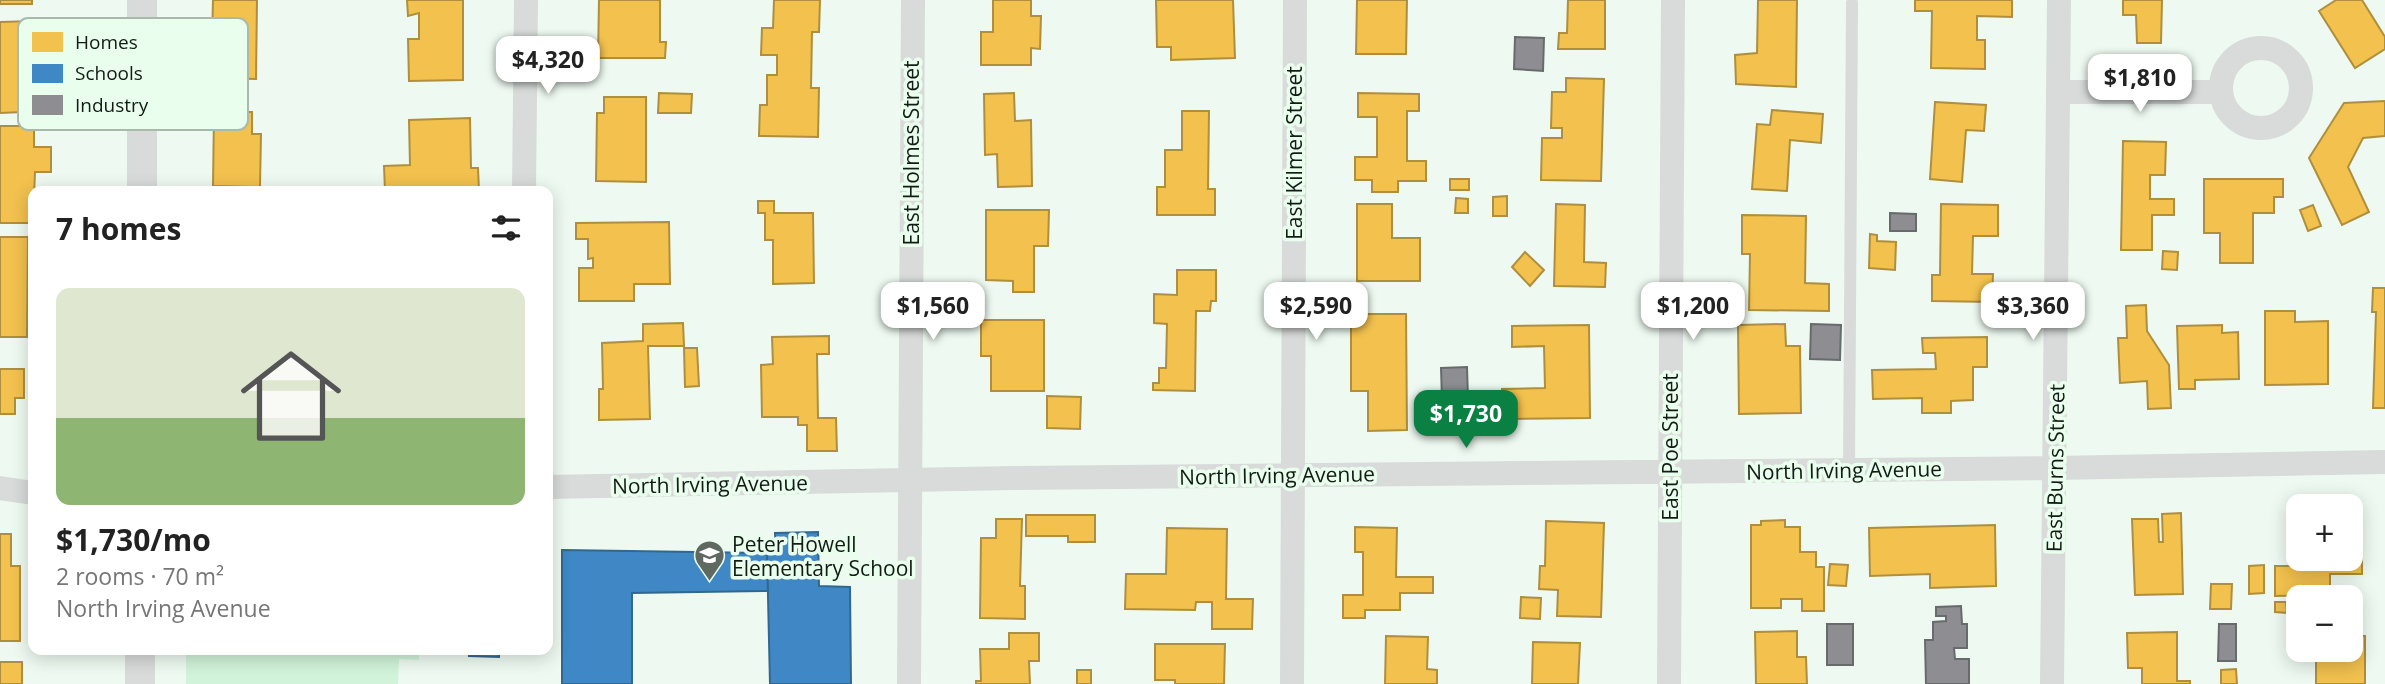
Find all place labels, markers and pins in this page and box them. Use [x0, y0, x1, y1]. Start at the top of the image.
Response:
pin: $4,320 [491, 36, 605, 96]
pin: $1,810 [2083, 54, 2197, 114]
pin: $1,560 [876, 282, 990, 342]
pin: $2,590 [1259, 282, 1373, 342]
pin: $1,200 [1636, 282, 1750, 342]
pin: $3,360 [1976, 282, 2090, 342]
pin: $1,730 [1409, 391, 1523, 450]
place label: Peter Howell Elementary School [732, 530, 914, 582]
school or university icon: Peter Howell Elementary School [692, 539, 726, 583]

